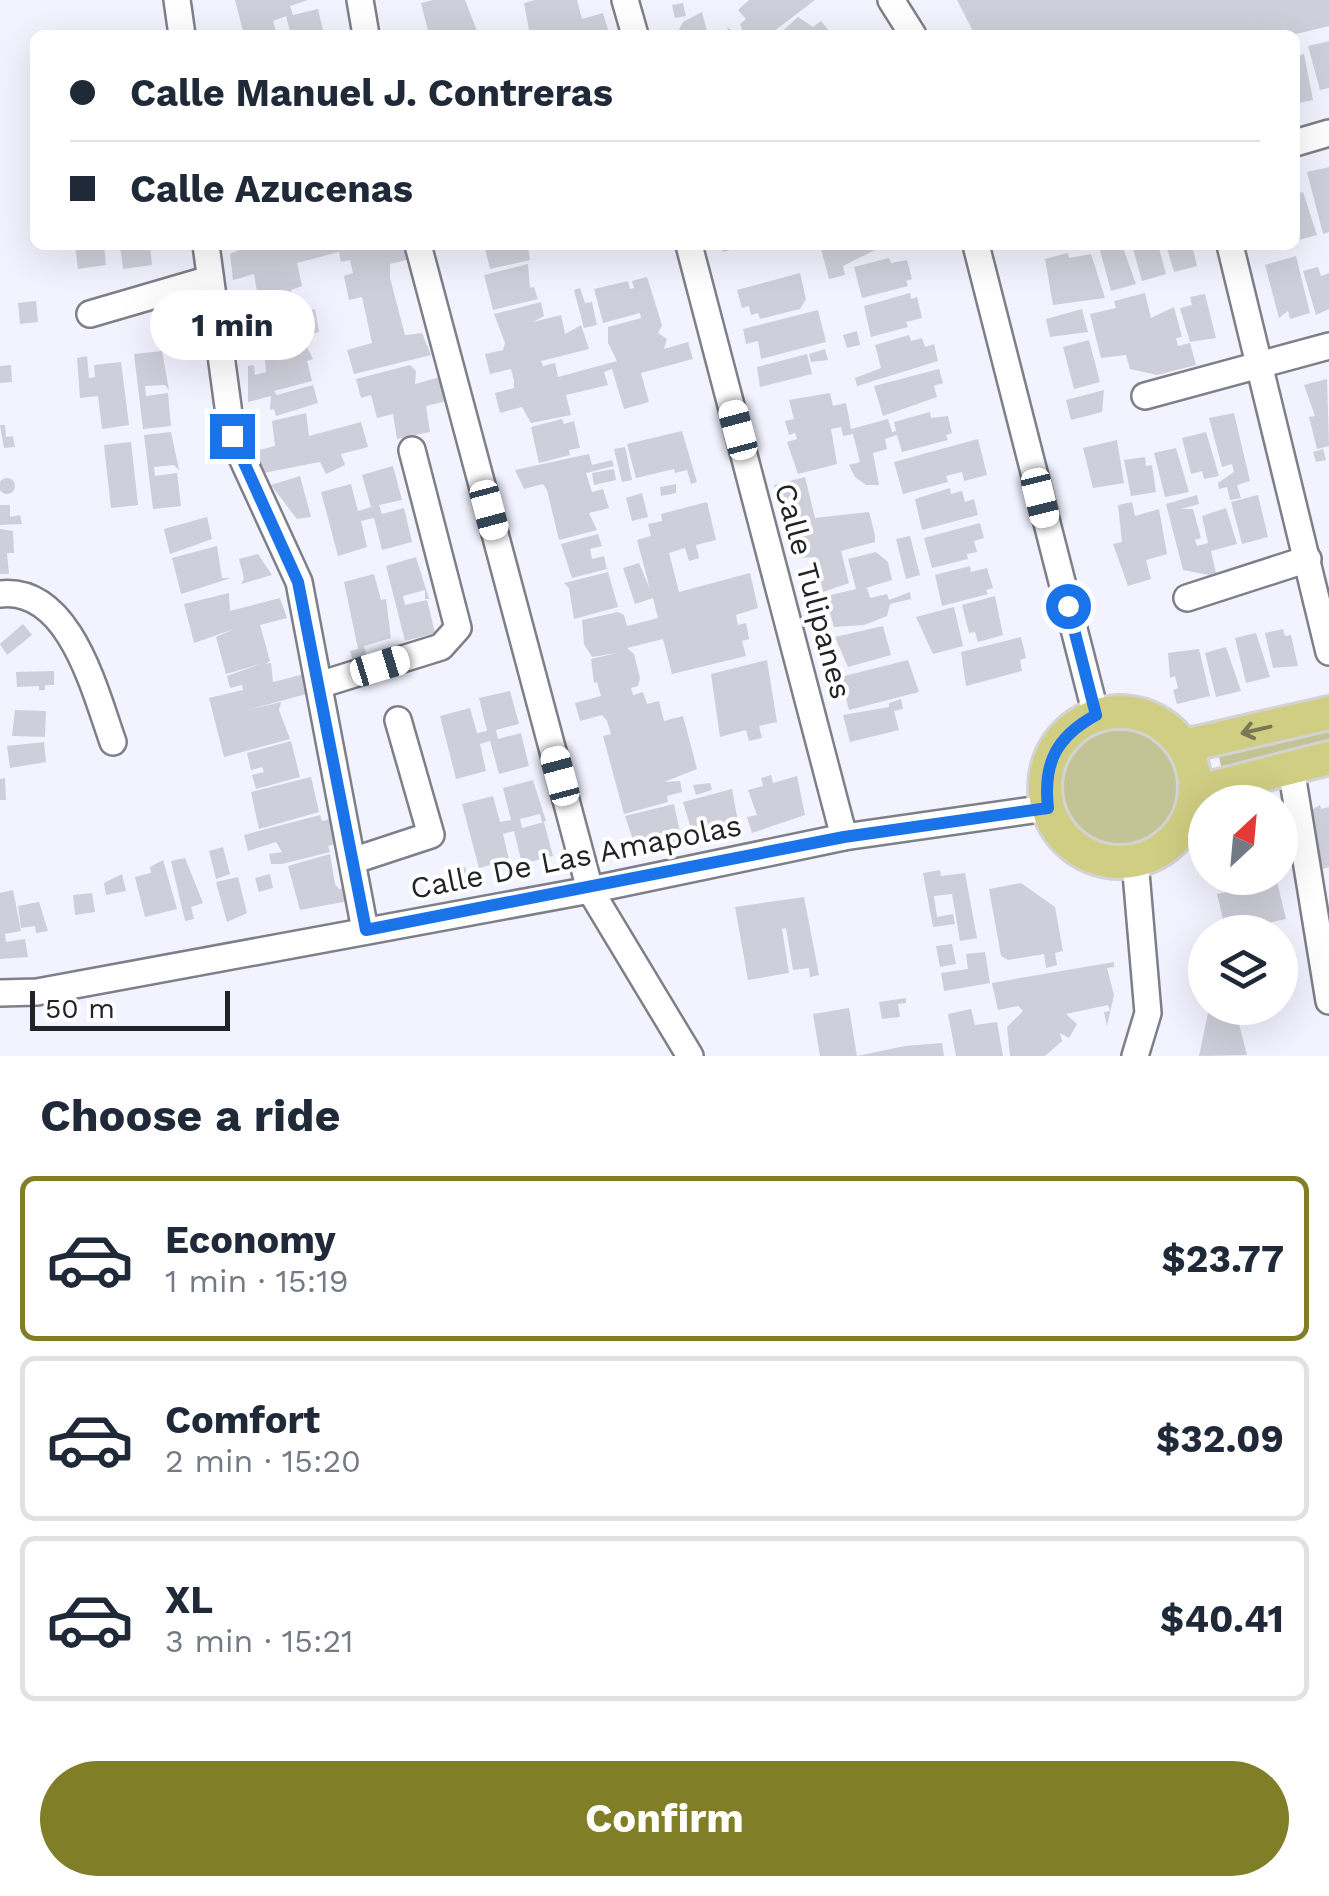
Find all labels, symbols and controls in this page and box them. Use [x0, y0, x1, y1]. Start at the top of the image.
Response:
text: Calle Manuel J. Contreras [130, 71, 613, 115]
text: Calle Azucenas [130, 167, 413, 211]
callout: 1 min [150, 291, 314, 361]
text: 1 min [191, 306, 274, 344]
car [716, 397, 760, 463]
route end [210, 414, 255, 459]
car [1018, 465, 1062, 531]
car [467, 477, 511, 543]
street label: Calle Tulipanes [768, 479, 859, 703]
route start [1046, 584, 1091, 629]
car [347, 643, 413, 689]
one-way arrow [1241, 721, 1273, 740]
car [538, 743, 582, 809]
north arrow [1188, 785, 1298, 895]
map controls [1188, 785, 1298, 1025]
street label: Calle De Las Amapolas [407, 807, 744, 906]
button: layers [1188, 915, 1298, 1025]
scale bar [30, 986, 230, 1030]
text: 50 m [45, 992, 115, 1025]
text: Choose a ride [40, 1089, 340, 1142]
icon: car [45, 1214, 135, 1304]
text: Economy [165, 1218, 336, 1262]
text: $23.77 [1162, 1237, 1284, 1281]
text: 1 min · 15:19 [165, 1262, 348, 1300]
icon: car [45, 1394, 135, 1484]
text: Comfort [165, 1398, 320, 1442]
text: $32.09 [1156, 1417, 1284, 1461]
text: 2 min · 15:20 [165, 1442, 361, 1480]
icon: car [45, 1574, 135, 1664]
text: XL [165, 1578, 213, 1622]
text: $40.41 [1160, 1597, 1284, 1641]
text: 3 min · 15:21 [165, 1622, 354, 1660]
button: Confirm [40, 1761, 1289, 1876]

